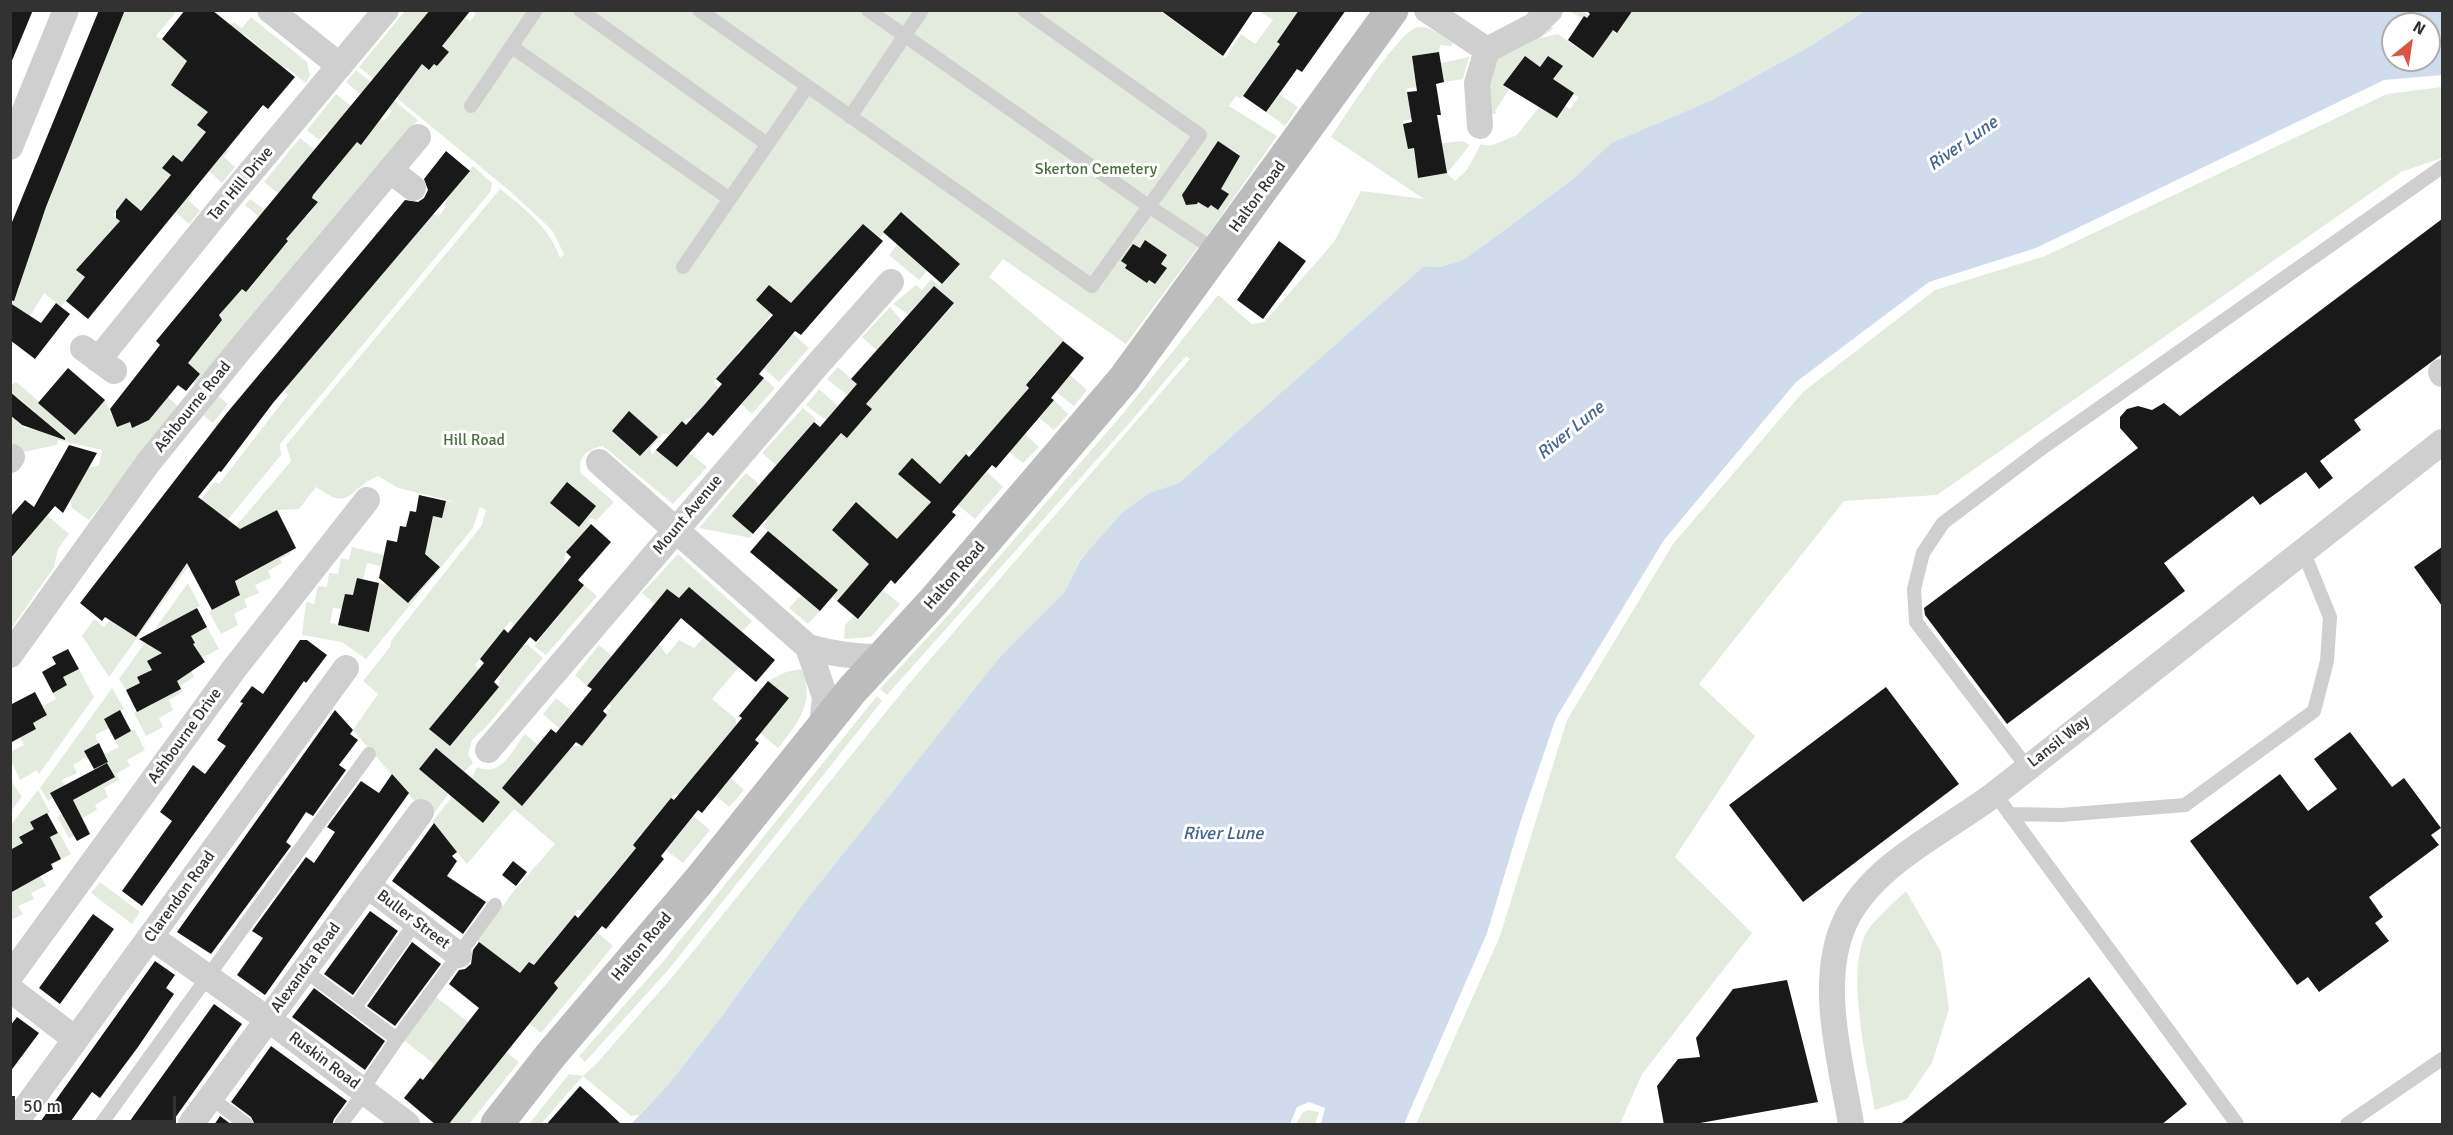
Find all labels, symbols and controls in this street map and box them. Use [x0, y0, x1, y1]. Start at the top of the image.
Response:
north arrow [2381, 12, 2441, 72]
text: N [2409, 17, 2429, 40]
water label: River Lune [1924, 112, 2002, 176]
street label: Tan Hill Drive [204, 143, 278, 225]
street label: Halton Road [1226, 158, 1290, 236]
park label: Skerton Cemetery [1035, 160, 1157, 180]
street label: Ashbourne Road [150, 358, 236, 456]
water label: River Lune [1533, 397, 1609, 465]
park label: Hill Road [443, 431, 505, 451]
street label: Mount Avenue [649, 471, 727, 559]
street label: Halton Road [920, 538, 990, 614]
street label: Ashbourne Drive [144, 685, 226, 787]
street label: Lansil Way [2024, 712, 2094, 772]
water label: River Lune [1183, 823, 1263, 845]
street label: Clarendon Road [140, 848, 220, 946]
street label: Buller Street [373, 886, 453, 954]
street label: Halton Road [608, 909, 676, 985]
street label: Alexandra Road [267, 919, 345, 1017]
street label: Ruskin Road [285, 1028, 363, 1094]
scale bar [15, 1084, 178, 1122]
text: 50 m [23, 1095, 61, 1117]

